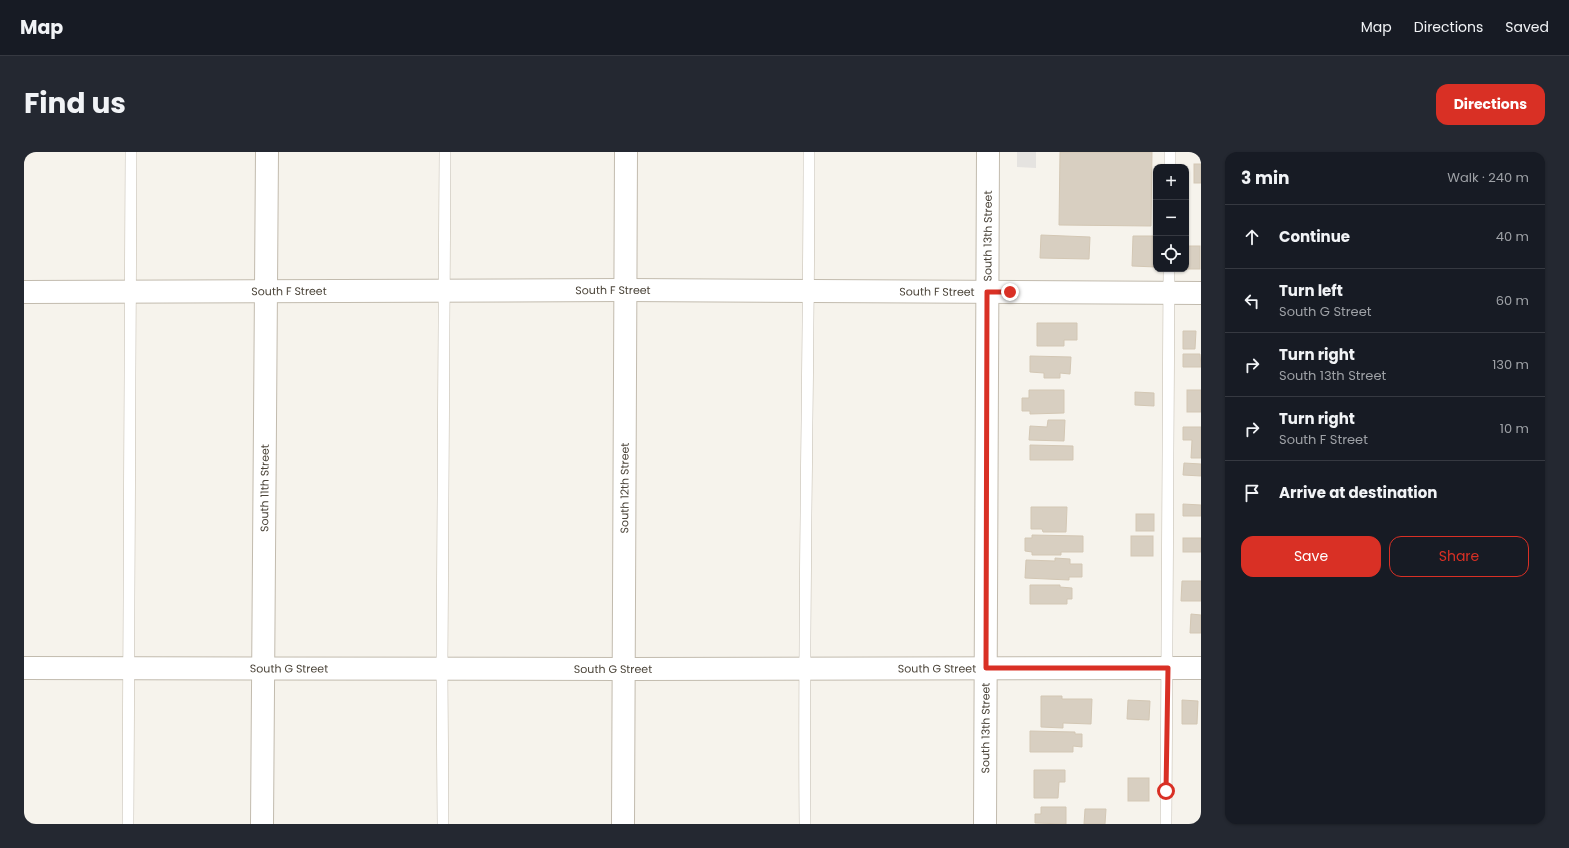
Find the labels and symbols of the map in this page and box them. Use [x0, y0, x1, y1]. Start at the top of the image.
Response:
street label: South 13th Street [979, 191, 996, 281]
street label: South F Street [575, 282, 651, 298]
street label: South F Street [251, 283, 327, 299]
street label: South F Street [899, 283, 975, 300]
route end [1001, 283, 1019, 301]
street label: South 12th Street [616, 443, 633, 533]
street label: South 11th Street [256, 444, 273, 532]
street label: South G Street [250, 660, 328, 677]
street label: South G Street [898, 660, 976, 677]
street label: South G Street [574, 661, 652, 677]
street label: South 13th Street [977, 683, 994, 773]
route start [1157, 782, 1175, 800]

